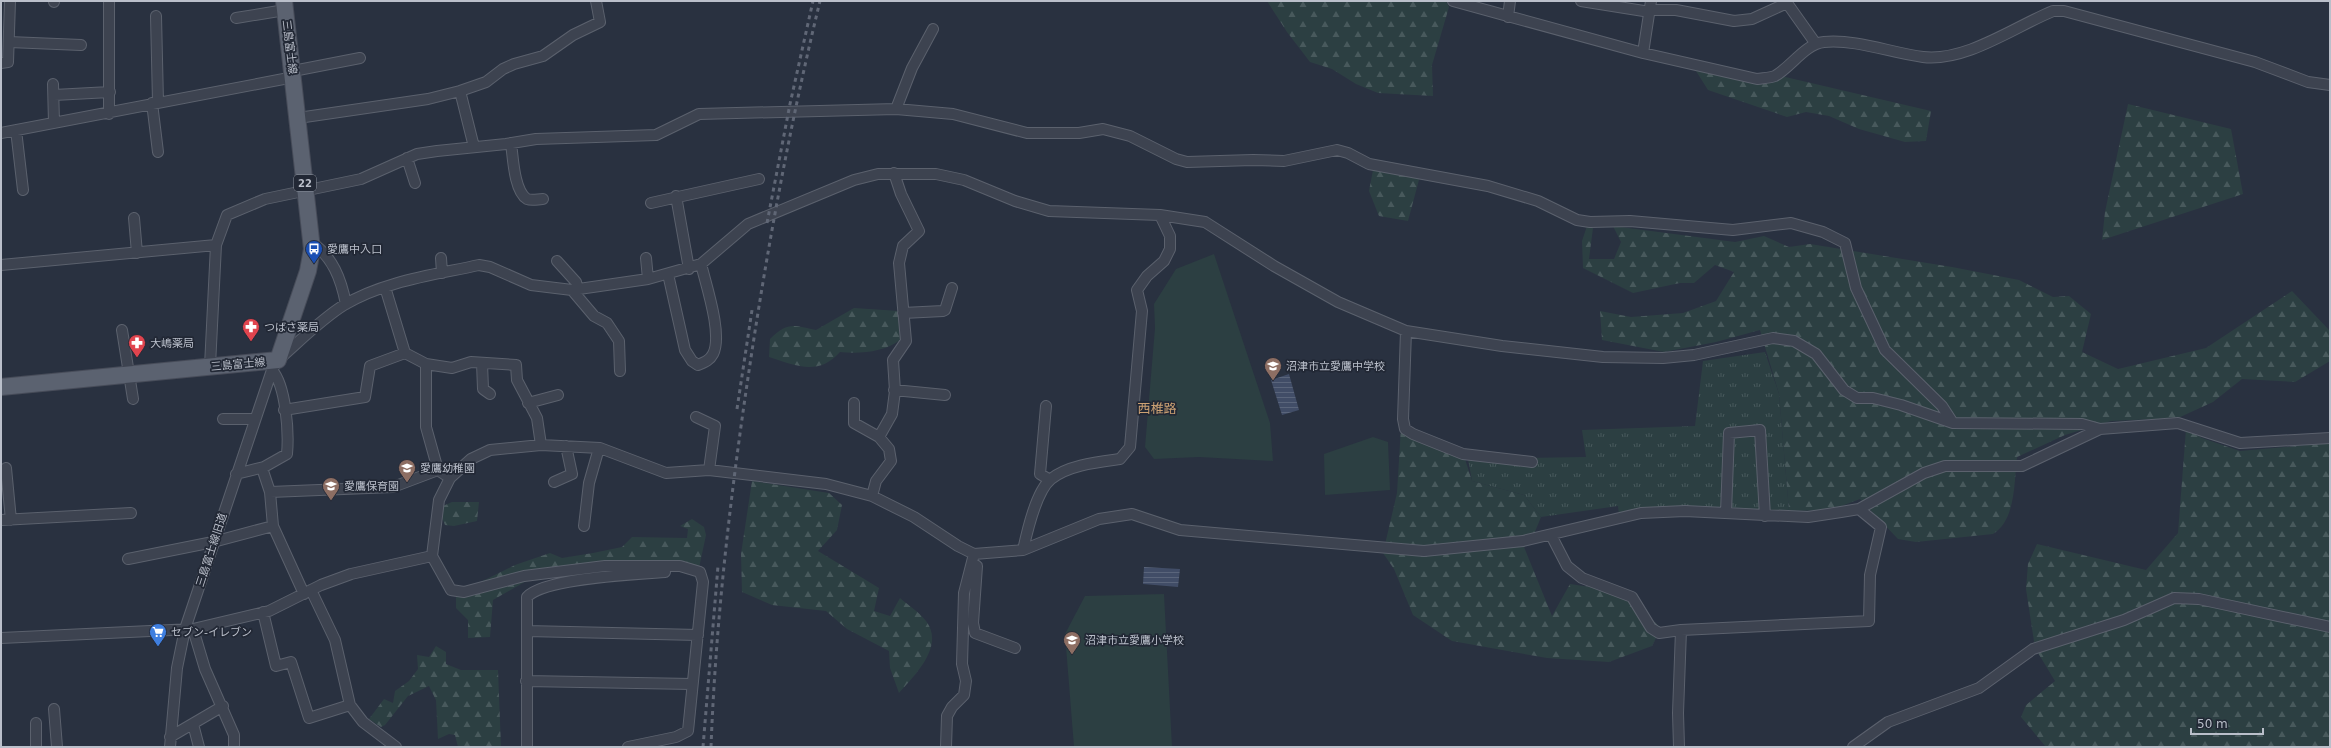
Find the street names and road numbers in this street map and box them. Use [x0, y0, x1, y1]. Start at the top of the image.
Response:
street label: 三島富士線 [280, 19, 299, 75]
road number: 22 [294, 175, 316, 191]
street label: 三島富士線 [210, 356, 266, 373]
street label: 三島富士線旧道 [193, 512, 230, 589]

